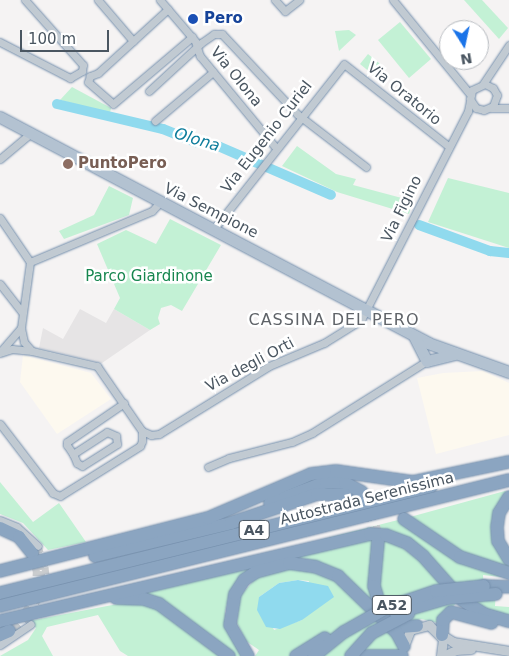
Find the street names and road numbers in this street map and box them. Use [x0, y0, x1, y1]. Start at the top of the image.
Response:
street label: Via Olona [206, 43, 266, 111]
street label: Via Oratorio [363, 59, 445, 129]
street label: Via Eugenio Curiel [218, 77, 316, 197]
street label: Via Figino [378, 173, 426, 245]
street label: Via Sempione [161, 180, 261, 242]
street label: Via degli Orti [203, 334, 297, 396]
street label: Autostrada Serenissima [278, 469, 456, 529]
road number: A4 [238, 518, 270, 542]
road number: A52 [371, 594, 413, 616]

